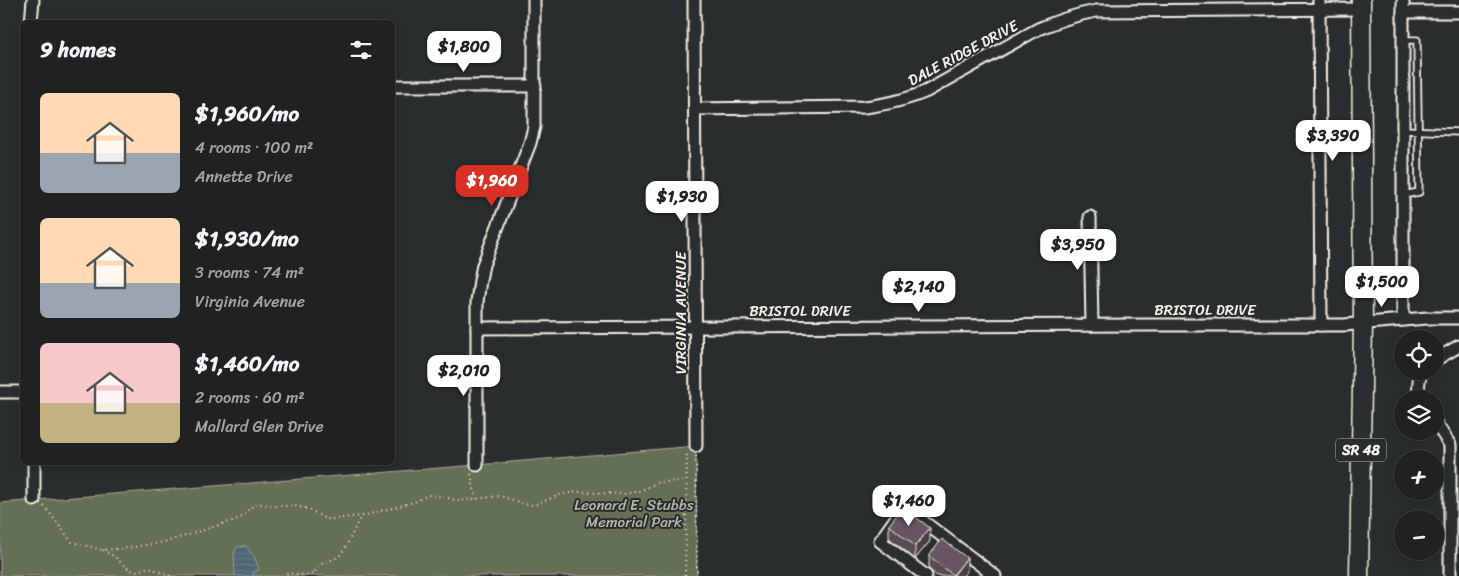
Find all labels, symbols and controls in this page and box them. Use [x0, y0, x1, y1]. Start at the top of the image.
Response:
street label: DALE RIDGE DRIVE [903, 12, 1024, 93]
pin: $1,800 [423, 30, 505, 73]
text: 9 homes [40, 31, 116, 69]
text: $1,800 [438, 32, 490, 61]
icon: filters [347, 36, 375, 64]
text: $1,960/mo [195, 95, 299, 133]
icon: home [80, 113, 140, 173]
pin: $3,390 [1292, 120, 1374, 162]
text: $3,390 [1307, 121, 1359, 150]
text: 4 rooms · 100 m² [195, 133, 313, 162]
text: Annette Drive [195, 162, 293, 191]
pin: $1,960 [451, 164, 533, 207]
text: $1,960 [467, 166, 517, 195]
pin: $1,930 [641, 180, 723, 223]
text: $1,930 [657, 182, 707, 211]
text: $1,930/mo [195, 220, 299, 258]
pin: $3,950 [1037, 228, 1119, 271]
text: $3,950 [1051, 230, 1105, 259]
icon: home [80, 238, 140, 298]
street label: VIRGINIA AVENUE [668, 250, 694, 374]
text: 3 rooms · 74 m² [195, 258, 304, 287]
pin: $1,500 [1341, 266, 1423, 308]
text: $1,500 [1356, 267, 1408, 296]
pin: $2,140 [878, 270, 960, 313]
text: $2,140 [893, 272, 945, 301]
text: Virginia Avenue [195, 287, 305, 316]
street label: BRISTOL DRIVE [1154, 297, 1257, 323]
street label: BRISTOL DRIVE [749, 298, 852, 324]
map controls [1394, 330, 1444, 560]
button: locate [1394, 330, 1444, 380]
text: $1,460/mo [195, 345, 299, 383]
pin: $2,010 [423, 354, 505, 397]
text: $2,010 [438, 356, 490, 385]
icon: home [80, 363, 140, 423]
text: 2 rooms · 60 m² [195, 383, 305, 412]
button: layers [1394, 390, 1444, 440]
text: Mallard Glen Drive [195, 412, 324, 441]
road number: SR 48 [1336, 438, 1386, 462]
button: + [1394, 450, 1444, 500]
pin: $1,460 [868, 484, 950, 527]
text: $1,460 [883, 486, 935, 515]
park label: Leonard E. Stubbs Memorial Park [574, 492, 694, 535]
button: − [1394, 510, 1444, 560]

